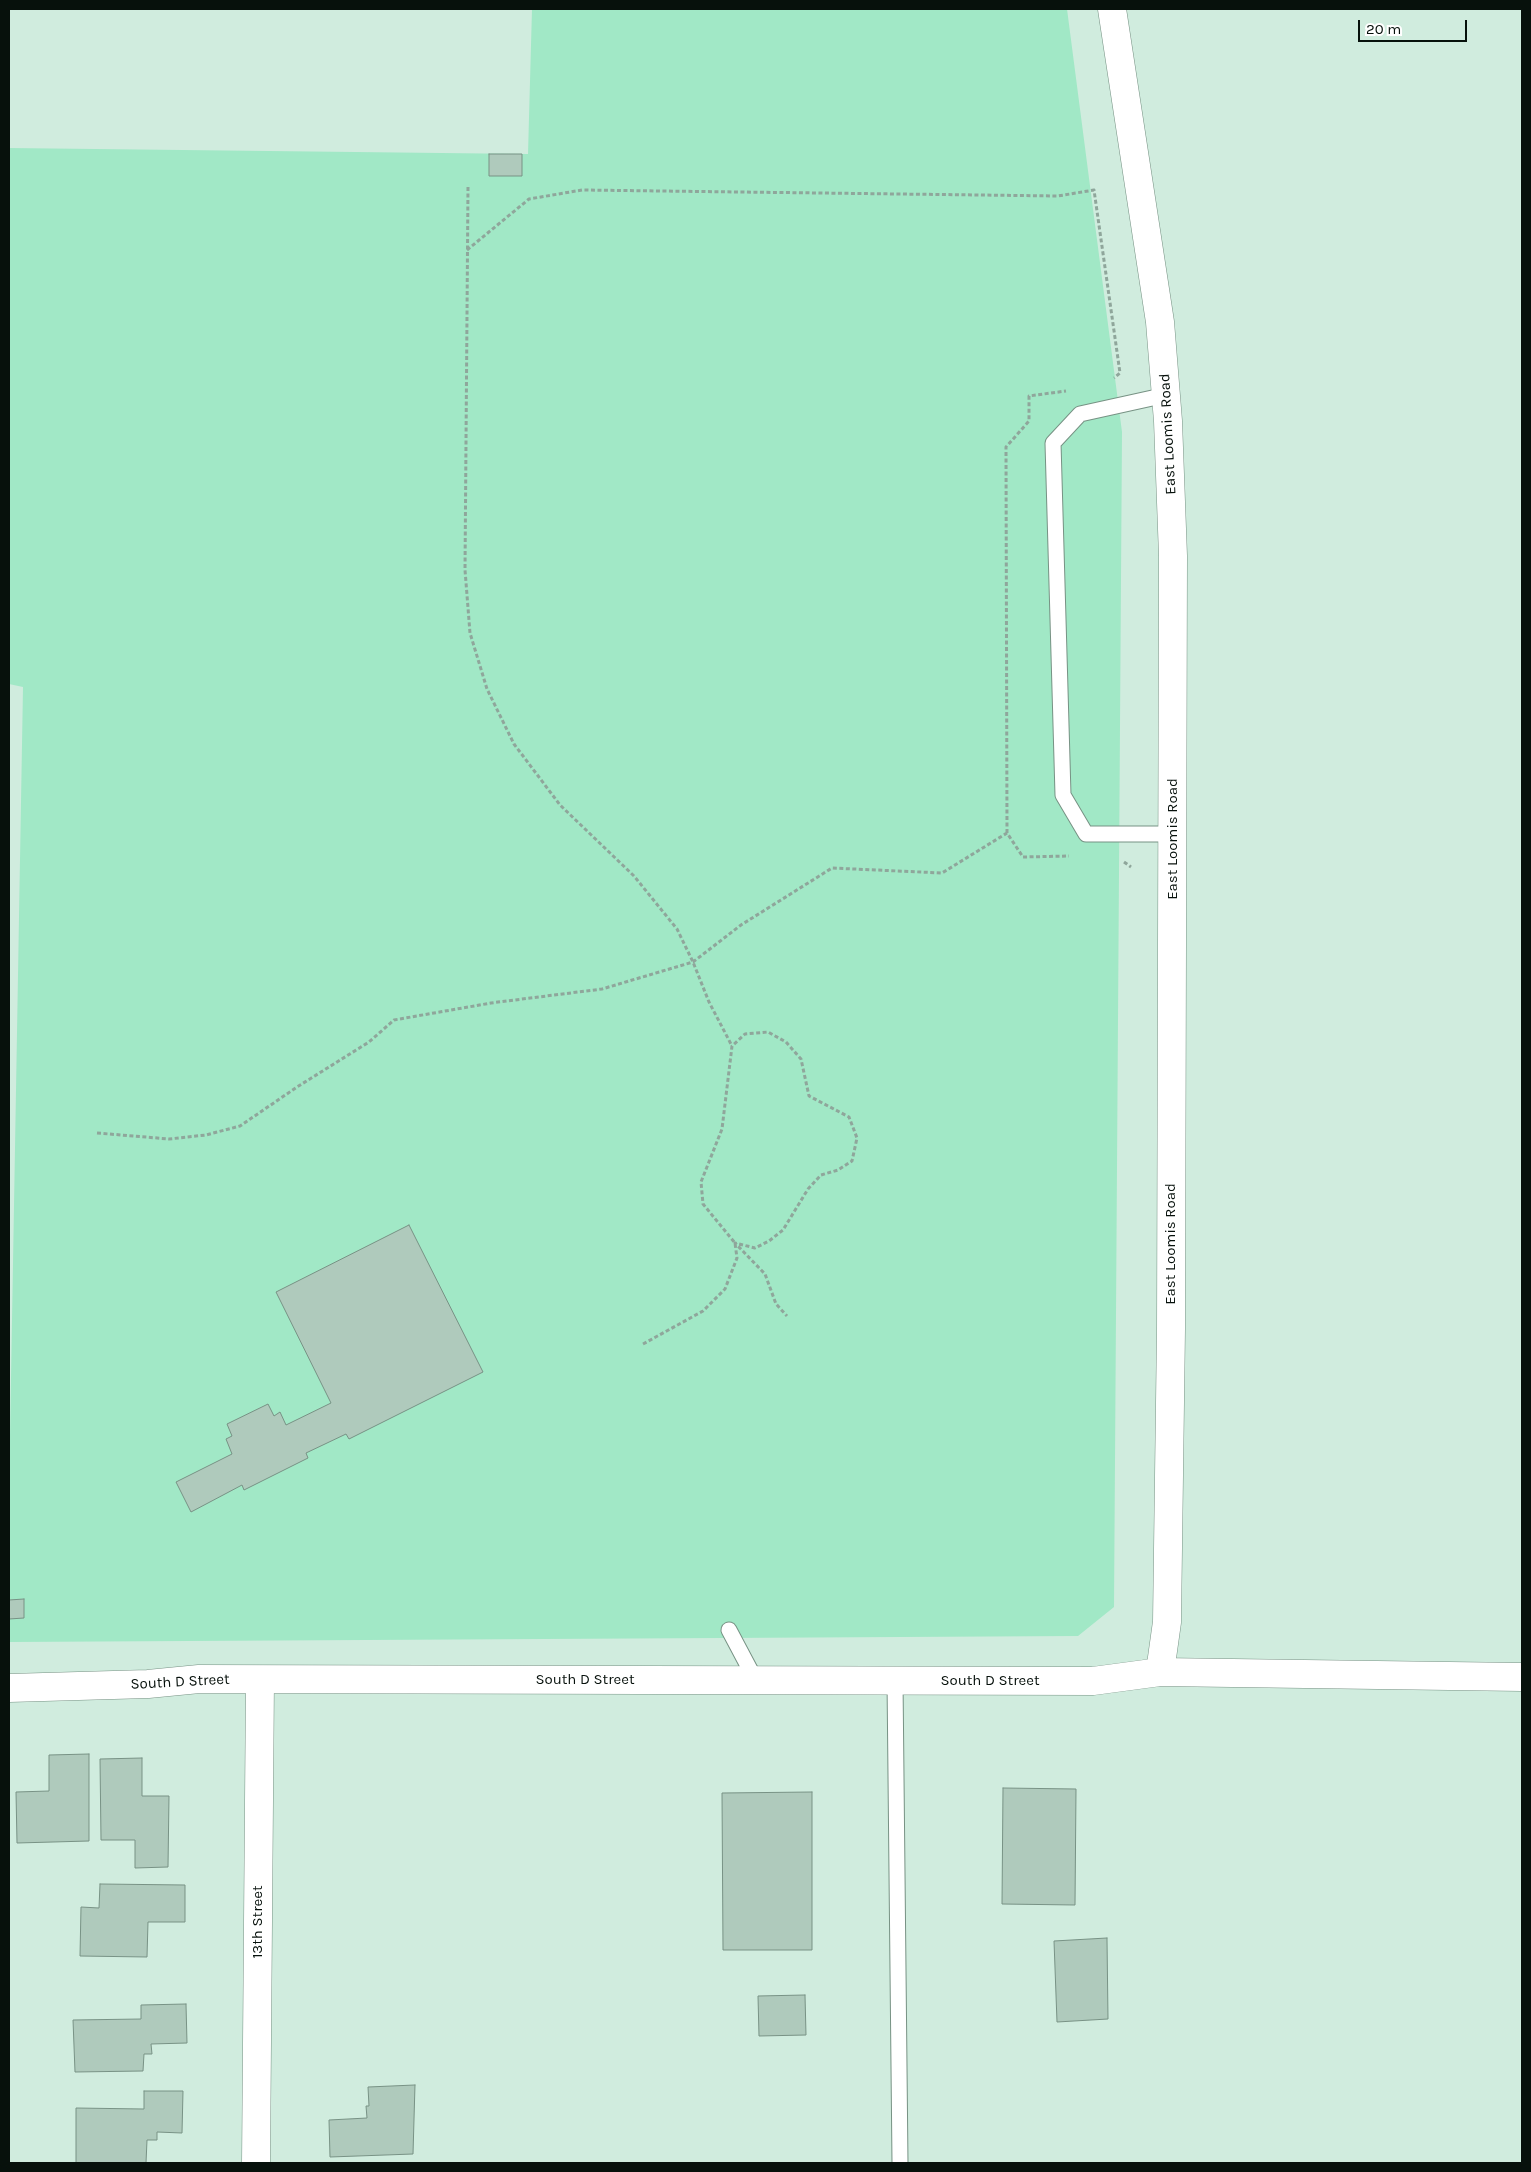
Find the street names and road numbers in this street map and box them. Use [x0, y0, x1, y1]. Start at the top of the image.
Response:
street label: East Loomis Road [1156, 373, 1180, 495]
street label: East Loomis Road [1164, 778, 1182, 900]
street label: East Loomis Road [1162, 1183, 1180, 1305]
street label: South D Street [130, 1670, 230, 1694]
street label: South D Street [535, 1671, 635, 1689]
street label: South D Street [940, 1672, 1040, 1690]
street label: 13th Street [249, 1885, 267, 1959]

